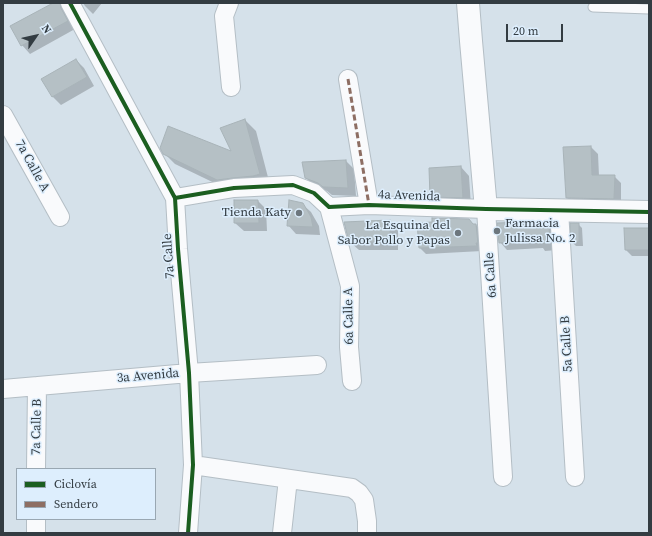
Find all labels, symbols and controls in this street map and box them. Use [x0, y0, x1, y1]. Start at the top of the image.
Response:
north arrow [16, 16, 56, 56]
scale bar [508, 16, 565, 42]
text: N [38, 21, 55, 37]
text: 20 m [513, 23, 539, 39]
street label: 7a Calle A [11, 137, 53, 195]
street label: 4a Avenida [377, 187, 441, 205]
place label: Tienda Katy [222, 205, 291, 221]
marker: Tienda Katy [294, 208, 304, 218]
place label: Farmacia Julissa No. 2 [505, 216, 575, 247]
place label: La Esquina del Sabor Pollo y Papas [338, 218, 450, 249]
marker: Farmacia Julissa No. 2 [492, 226, 502, 236]
marker: La Esquina del Sabor Pollo y Papas [453, 228, 463, 238]
street label: 7a Calle [160, 233, 178, 279]
street label: 6a Calle [482, 252, 500, 298]
street label: 6a Calle A [341, 287, 357, 345]
street label: 5a Calle B [558, 315, 576, 373]
street label: 3a Avenida [116, 366, 180, 386]
street label: 7a Calle B [29, 399, 45, 455]
legend [16, 468, 156, 520]
text: Ciclovía [54, 476, 97, 492]
text: Sendero [54, 496, 98, 512]

